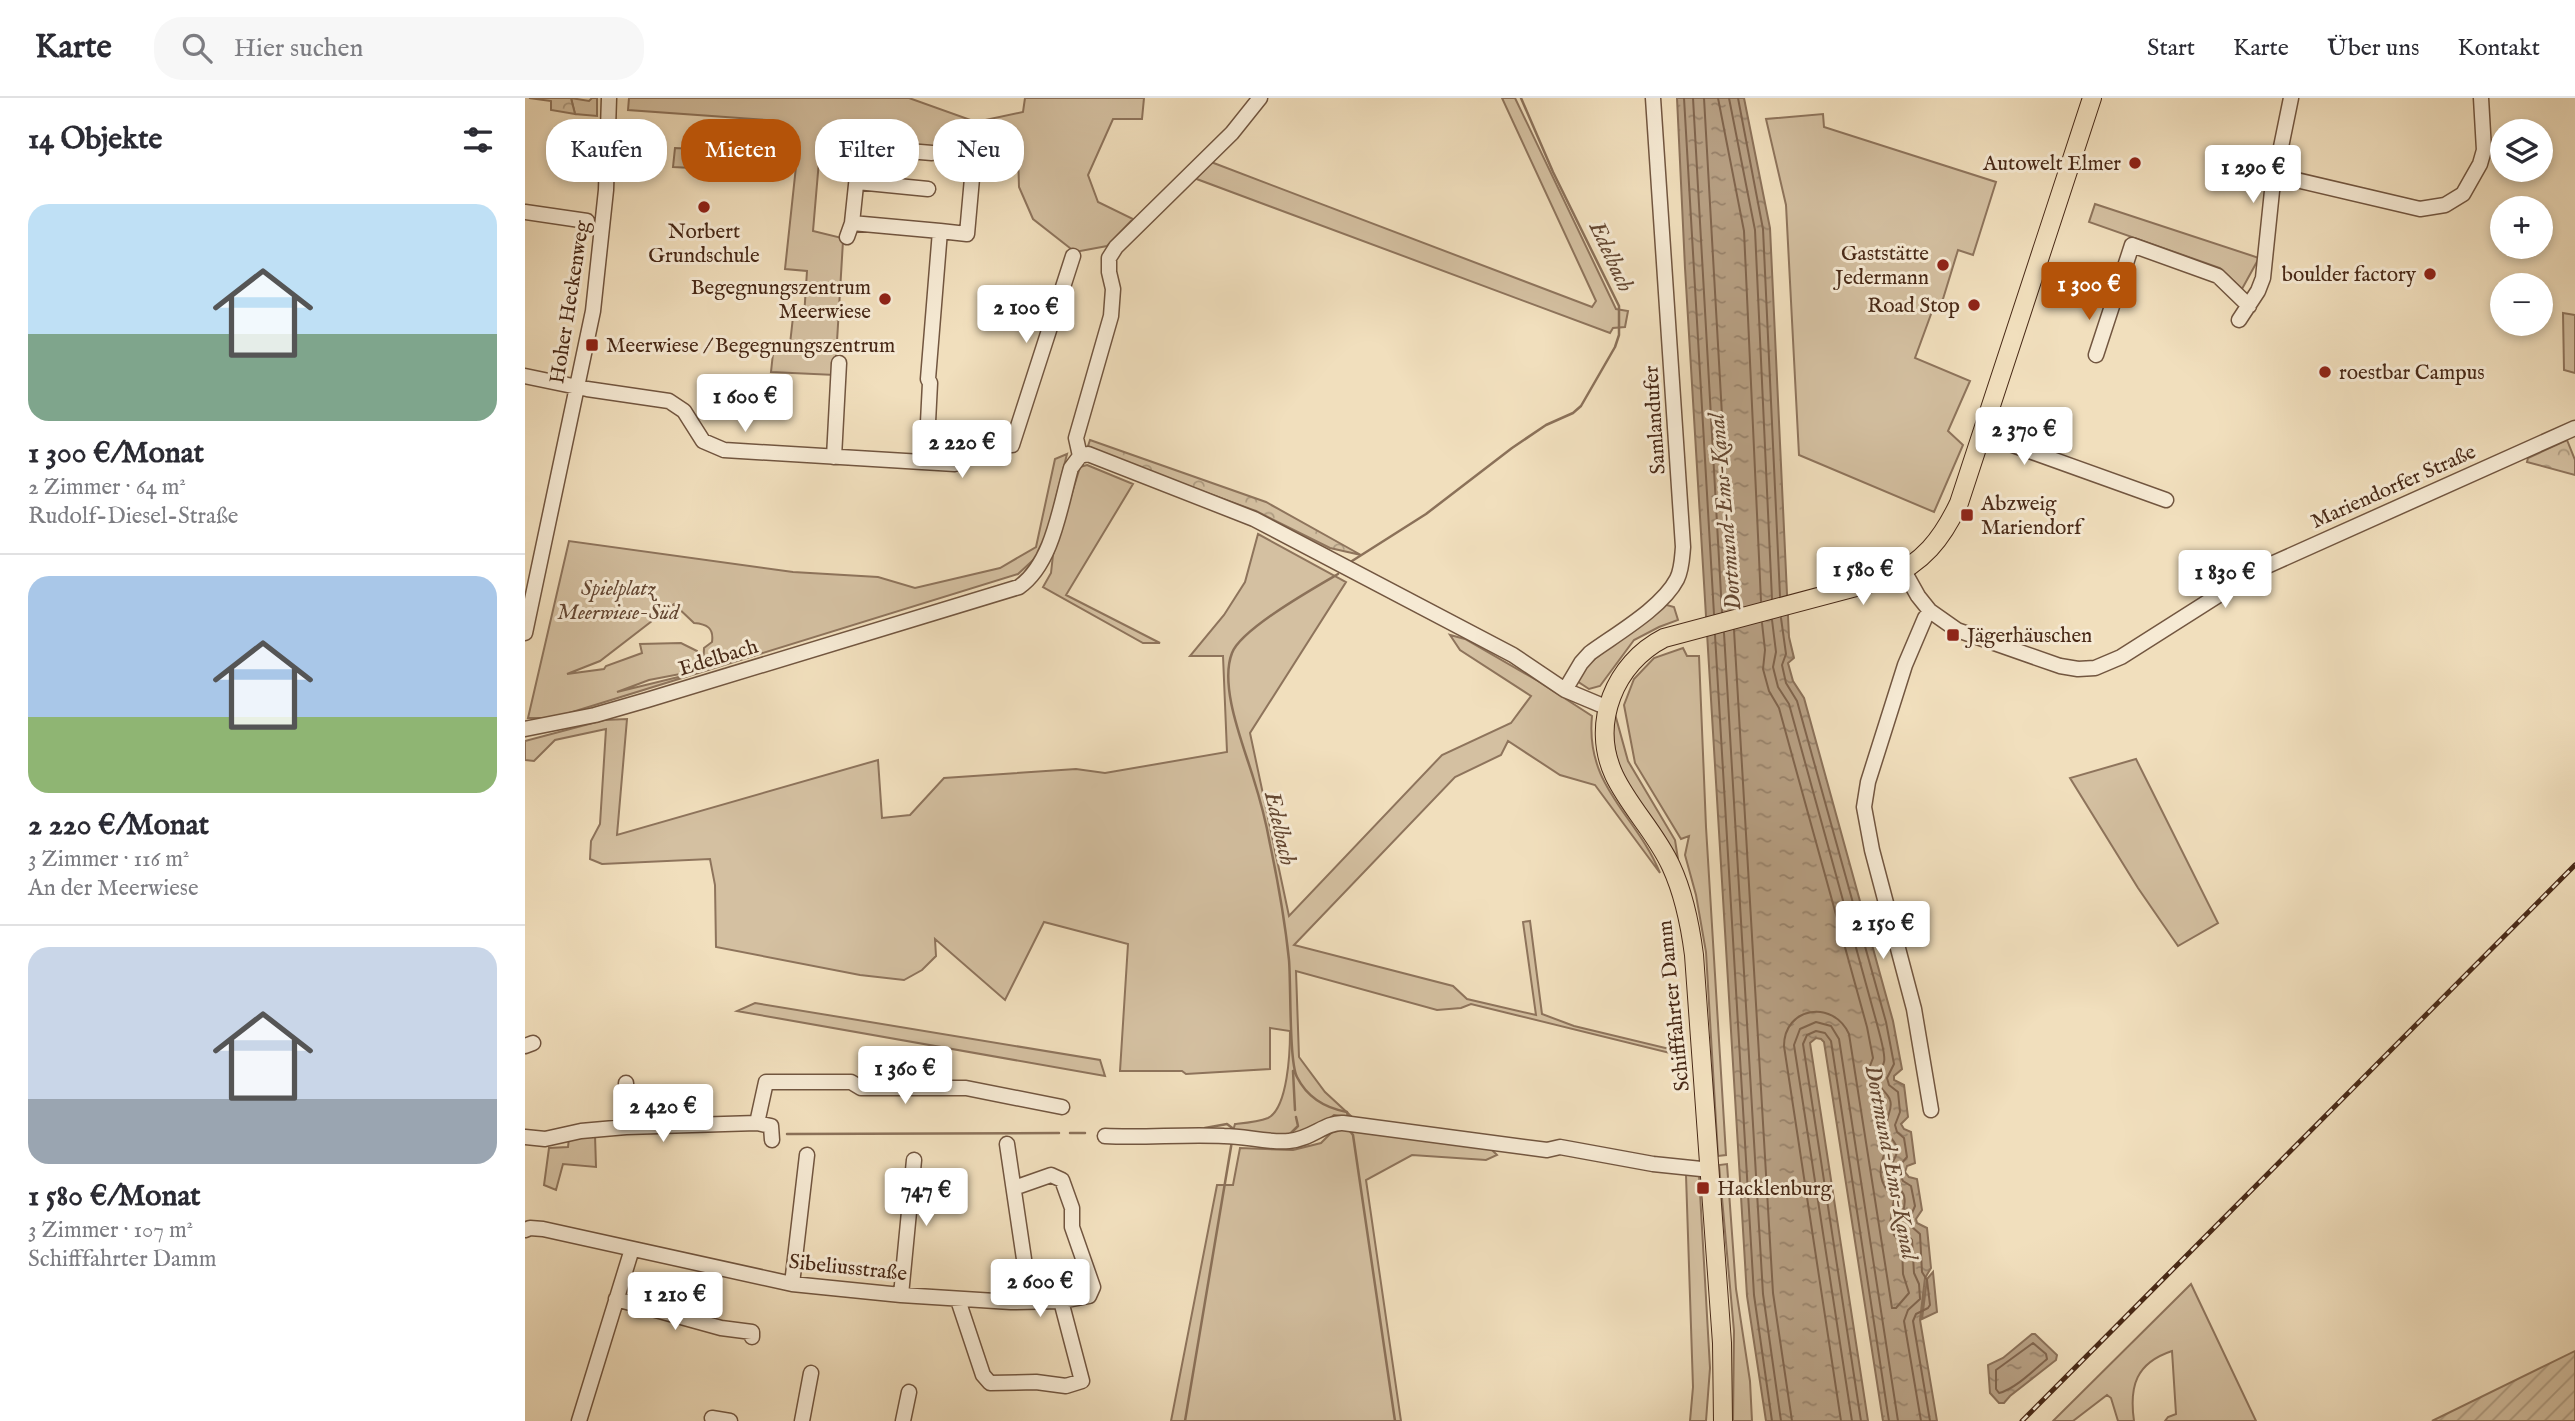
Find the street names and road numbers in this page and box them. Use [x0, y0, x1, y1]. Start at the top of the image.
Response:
street label: Hoher Heckenweg [544, 218, 597, 386]
street label: Samlandufer [1638, 364, 1673, 475]
street label: Mariendorfer Straße [2307, 439, 2481, 536]
street label: Edelbach [675, 634, 761, 683]
street label: Schifffahrter Damm [1652, 919, 1697, 1093]
street label: Sibeliusstraße [787, 1249, 909, 1288]

